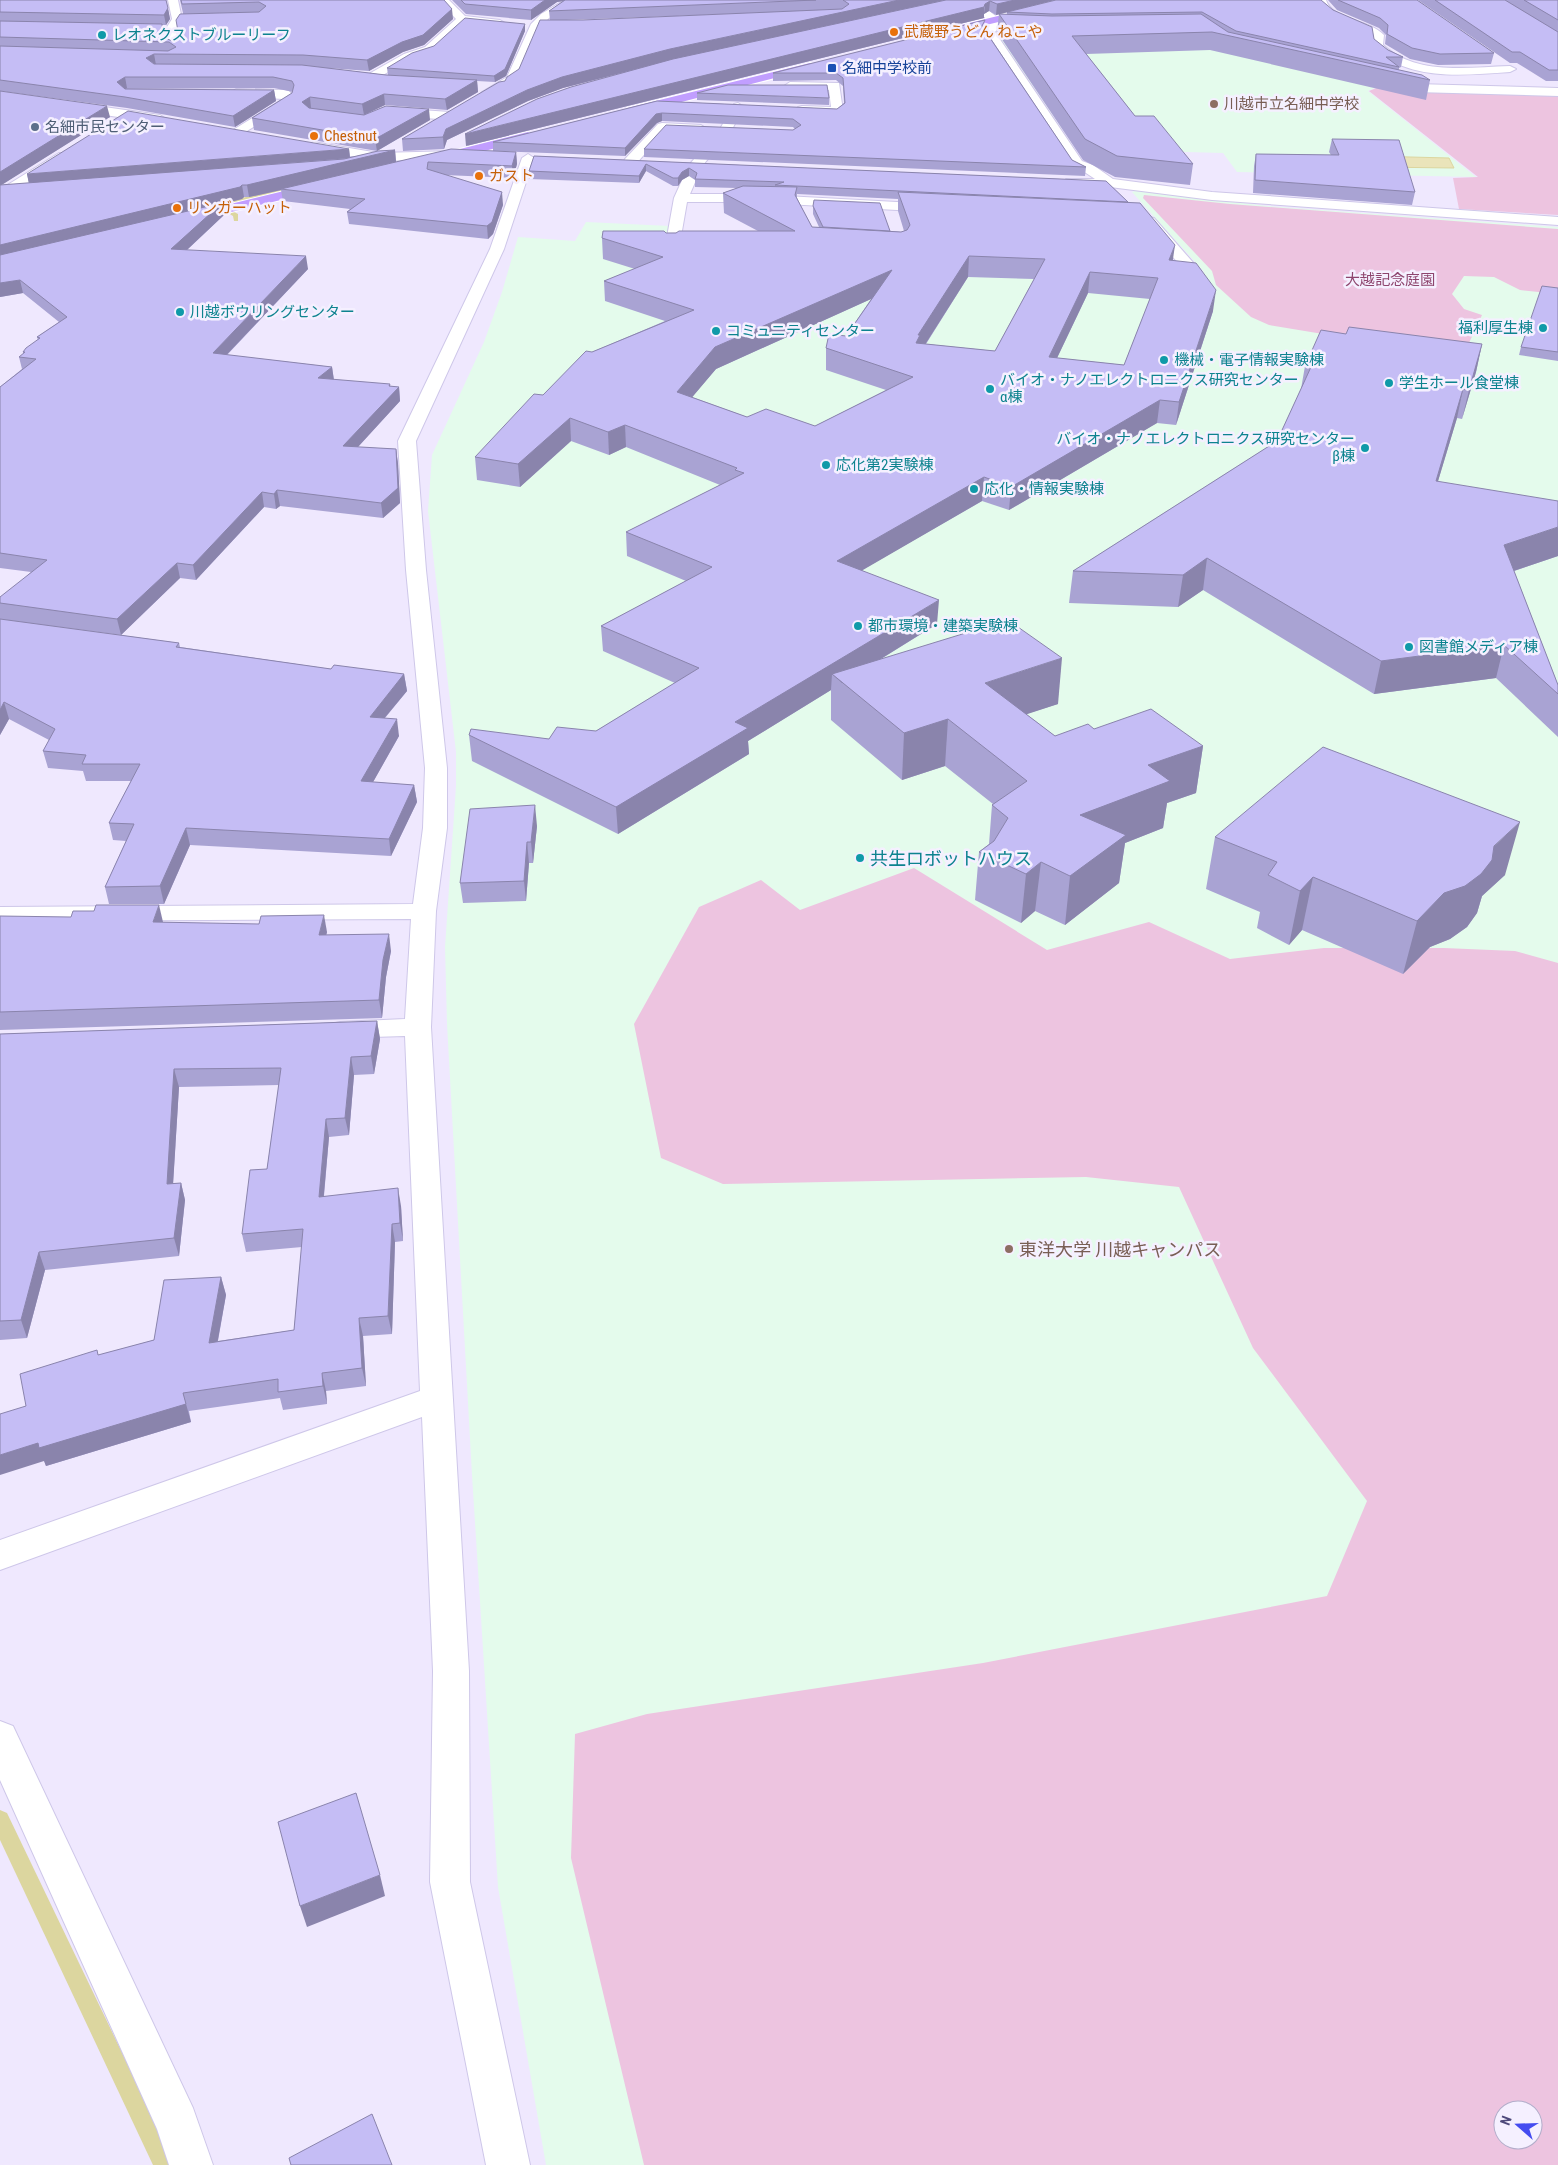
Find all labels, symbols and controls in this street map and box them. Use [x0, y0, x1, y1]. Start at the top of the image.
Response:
place label: 武蔵野うどん ねこや [904, 23, 1042, 41]
place label: レオネクストブルーリーフ [112, 26, 291, 44]
marker: 武蔵野うどん ねこや [888, 26, 900, 38]
marker: レオネクストブルーリーフ [96, 29, 108, 41]
place label: 名細中学校前 [842, 59, 932, 77]
marker: 名細中学校前 [826, 62, 838, 74]
place label: 川越市立名細中学校 [1224, 95, 1359, 113]
marker: 川越市立名細中学校 [1208, 98, 1220, 110]
place label: 名細市民センター [45, 118, 165, 136]
marker: 名細市民センター [29, 121, 41, 133]
place label: Chestnut [324, 127, 377, 145]
marker: Chestnut [308, 130, 320, 142]
place label: ガスト [489, 167, 534, 185]
marker: ガスト [473, 170, 485, 182]
place label: リンガーハット [187, 199, 292, 217]
marker: リンガーハット [171, 202, 183, 214]
park label: 大越記念庭園 [1345, 271, 1435, 289]
place label: 川越ボウリングセンター [190, 303, 355, 321]
marker: 川越ボウリングセンター [174, 306, 186, 318]
place label: 福利厚生棟 [1458, 319, 1533, 337]
place label: コミュニティセンター [726, 322, 875, 340]
marker: 福利厚生棟 [1537, 322, 1549, 334]
marker: コミュニティセンター [710, 325, 722, 337]
place label: 機械・電子情報実験棟 [1174, 351, 1324, 369]
marker: 機械・電子情報実験棟 [1158, 354, 1170, 366]
place label: バイオ・ナノエレクトロニクス研究センター α棟 [1000, 371, 1299, 406]
place label: 学生ホール食堂棟 [1399, 374, 1519, 392]
marker: 学生ホール食堂棟 [1383, 377, 1395, 389]
marker: バイオ・ナノエレクトロニクス研究センター α棟 [984, 383, 996, 395]
place label: バイオ・ナノエレクトロニクス研究センター β棟 [1056, 430, 1355, 465]
marker: バイオ・ナノエレクトロニクス研究センター β棟 [1359, 442, 1371, 454]
place label: 応化第2実験棟 [836, 456, 933, 474]
marker: 応化第2実験棟 [820, 459, 832, 471]
place label: 応化・情報実験棟 [984, 480, 1104, 498]
marker: 応化・情報実験棟 [968, 483, 980, 495]
place label: 都市環境・建築実験棟 [868, 617, 1018, 635]
marker: 都市環境・建築実験棟 [852, 620, 864, 632]
place label: 図書館メディア棟 [1419, 638, 1538, 656]
marker: 図書館メディア棟 [1403, 641, 1415, 653]
place label: 共生ロボットハウス [870, 848, 1032, 869]
marker: 共生ロボットハウス [854, 852, 866, 864]
place label: 東洋大学 川越キャンパス [1019, 1239, 1221, 1260]
marker: 東洋大学 川越キャンパス [1003, 1243, 1015, 1255]
north arrow [1493, 2100, 1543, 2150]
text: N [1497, 2114, 1515, 2127]

